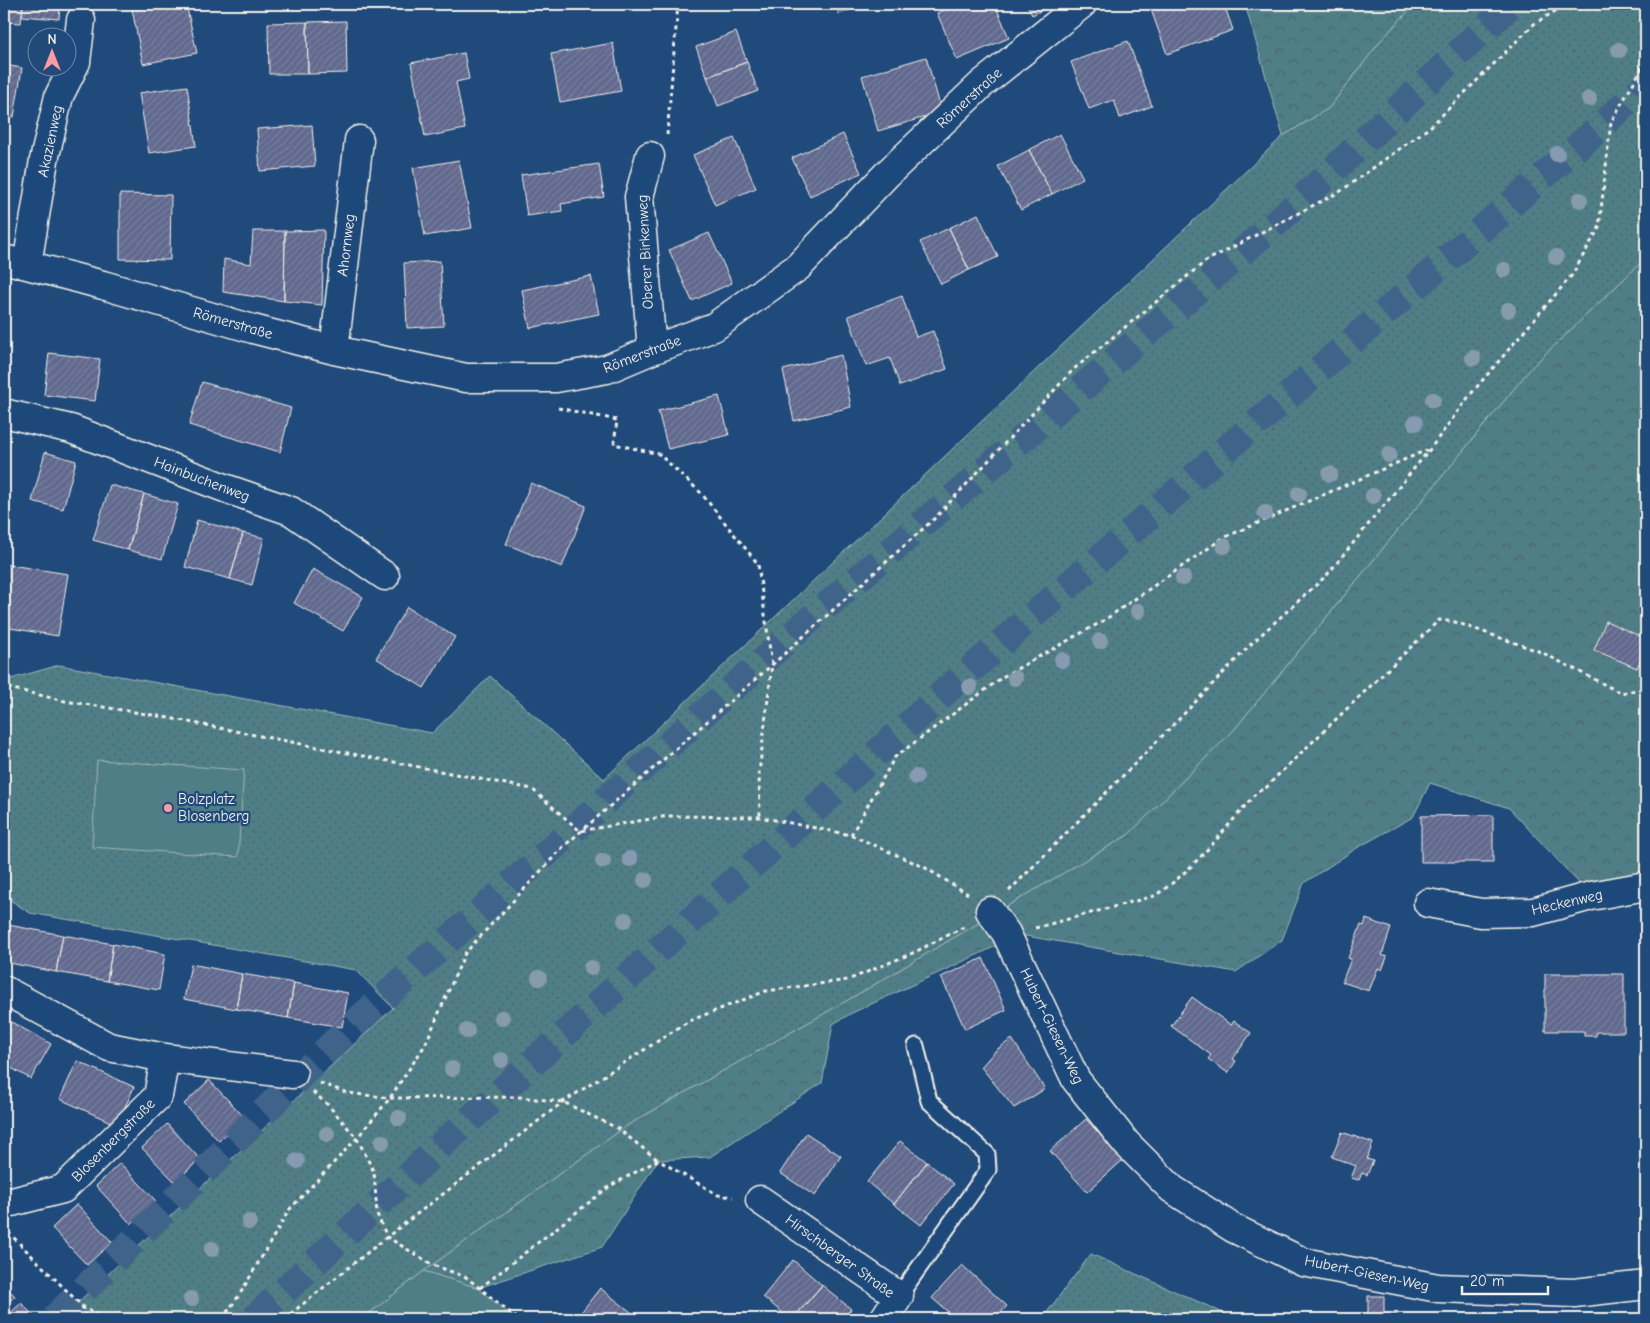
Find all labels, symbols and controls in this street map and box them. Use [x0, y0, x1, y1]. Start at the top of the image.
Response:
north arrow [28, 28, 78, 78]
text: N [47, 31, 57, 48]
street label: Römerstraße [933, 64, 1006, 132]
street label: Akazienweg [34, 103, 66, 179]
street label: Oberer Birkenweg [633, 194, 657, 310]
street label: Ahornweg [333, 213, 359, 277]
street label: Römerstraße [191, 303, 275, 343]
street label: Römerstraße [601, 331, 684, 377]
street label: Hainbuchenweg [152, 452, 252, 506]
place label: Bolzplatz Blosenberg [178, 790, 249, 825]
marker: Bolzplatz Blosenberg [162, 802, 174, 814]
street label: Heckenweg [1530, 885, 1604, 919]
street label: Hubert-Giesen-Weg [1016, 965, 1088, 1087]
street label: Blosenbergstraße [67, 1094, 159, 1186]
street label: Hirschberger Straße [782, 1210, 898, 1302]
street label: Hubert-Giesen-Weg [1303, 1251, 1431, 1295]
scale bar [1462, 1263, 1549, 1295]
text: 20 m [1470, 1272, 1504, 1290]

